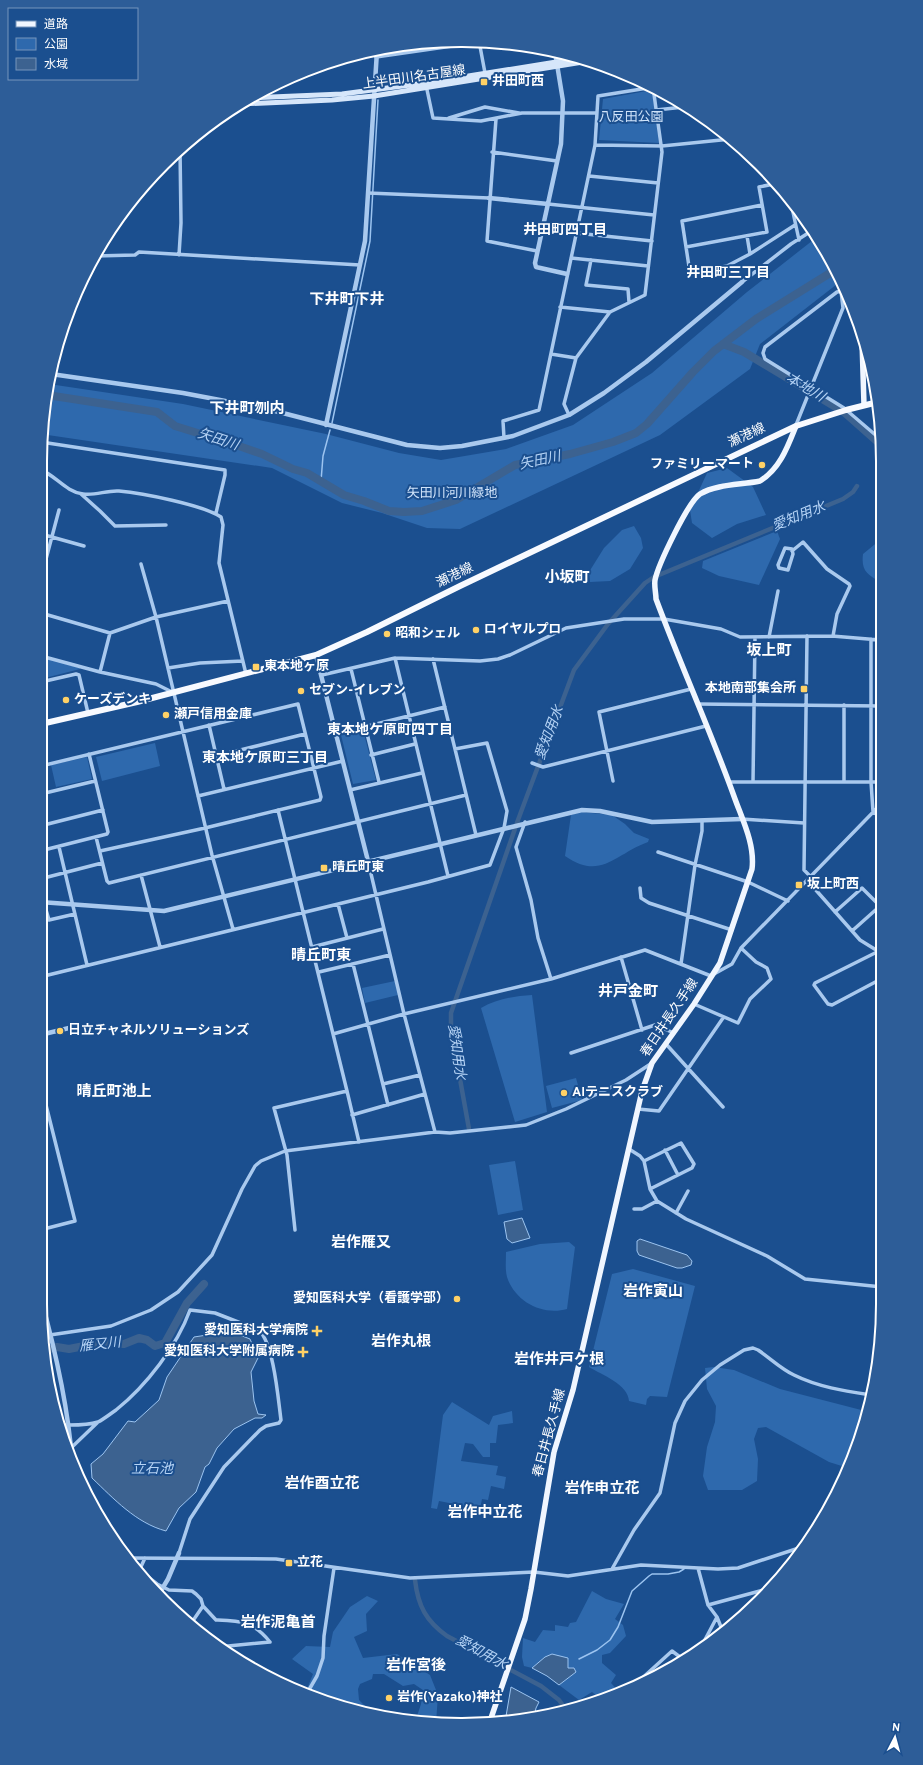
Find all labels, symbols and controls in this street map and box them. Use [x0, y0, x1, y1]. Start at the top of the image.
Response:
legend [8, 8, 138, 80]
text: 道路 [44, 17, 68, 33]
text: 公園 [44, 37, 68, 53]
text: 水域 [44, 57, 68, 73]
street label: 上半田川名古屋線 [361, 62, 467, 93]
place label: 井田町西 [492, 73, 544, 90]
marker: 井田町西 [479, 77, 489, 87]
park label: 八反田公園 [598, 110, 664, 126]
district label: 井田町四丁目 [523, 221, 607, 239]
district label: 井田町三丁目 [686, 264, 770, 282]
district label: 下井町下井 [309, 290, 385, 310]
water label: 本地川 [783, 370, 829, 407]
district label: 下井町刎内 [209, 399, 285, 419]
street label: 瀬港線 [726, 420, 768, 451]
water label: 矢田川 [195, 425, 243, 455]
water label: 矢田川 [518, 448, 564, 474]
place label: ファミリーマート [650, 457, 754, 473]
marker: ファミリーマート [757, 460, 767, 470]
park label: 矢田川河川緑地 [406, 486, 498, 502]
water label: 愛知用水 [770, 498, 830, 535]
street label: 瀬港線 [434, 559, 476, 592]
district label: 小坂町 [544, 569, 590, 588]
place label: ロイヤルプロ [484, 622, 562, 638]
place label: 昭和シェル [395, 625, 460, 642]
marker: ロイヤルプロ [471, 625, 481, 635]
marker: 昭和シェル [382, 629, 392, 639]
district label: 坂上町 [746, 642, 792, 661]
place label: 東本地ヶ原 [264, 659, 329, 675]
marker: 東本地ヶ原 [251, 662, 261, 672]
place label: 本地南部集会所 [705, 680, 796, 697]
place label: セブン-イレブン [309, 682, 405, 699]
marker: 本地南部集会所 [799, 684, 809, 694]
marker: セブン-イレブン [296, 686, 306, 696]
place label: ケーズデンキ [74, 691, 151, 708]
marker: ケーズデンキ [61, 695, 71, 705]
water label: 愛知用水 [532, 702, 569, 762]
place label: 瀬戸信用金庫 [174, 706, 252, 723]
marker: 瀬戸信用金庫 [161, 710, 171, 720]
district label: 東本地ケ原町四丁目 [327, 722, 453, 739]
district label: 東本地ケ原町三丁目 [202, 750, 328, 767]
place label: 晴丘町東 [332, 860, 384, 876]
marker: 晴丘町東 [319, 863, 329, 873]
place label: 坂上町西 [807, 877, 859, 893]
marker: 坂上町西 [794, 880, 804, 890]
district label: 晴丘町東 [291, 947, 351, 966]
street label: 春日井長久手線 [637, 975, 702, 1060]
district label: 井戸金町 [598, 982, 658, 1002]
place label: 日立チャネルソリューションズ [68, 1022, 249, 1039]
water label: 愛知用水 [444, 1023, 469, 1083]
marker: 日立チャネルソリューションズ [55, 1026, 65, 1036]
district label: 晴丘町池上 [76, 1083, 152, 1102]
place label: AIテニスクラブ [572, 1084, 663, 1101]
marker: AIテニスクラブ [559, 1088, 569, 1098]
district label: 岩作雁又 [331, 1234, 391, 1253]
district label: 岩作寅山 [623, 1283, 683, 1302]
place label: 愛知医科大学（看護学部） [293, 1290, 449, 1307]
marker: 愛知医科大学（看護学部） [452, 1294, 462, 1304]
place label: 愛知医科大学病院 [204, 1322, 308, 1339]
marker: 愛知医科大学病院 [311, 1325, 323, 1337]
district label: 岩作丸根 [371, 1333, 431, 1352]
water label: 雁又川 [78, 1334, 124, 1356]
place label: 愛知医科大学附属病院 [164, 1343, 294, 1360]
marker: 愛知医科大学附属病院 [297, 1346, 309, 1358]
district label: 岩作井戸ケ根 [514, 1350, 604, 1370]
street label: 春日井長久手線 [530, 1387, 570, 1479]
water label: 立石池 [131, 1461, 175, 1478]
district label: 岩作酉立花 [284, 1475, 360, 1494]
district label: 岩作申立花 [564, 1480, 640, 1499]
district label: 岩作中立花 [447, 1504, 523, 1523]
place label: 立花 [297, 1555, 323, 1571]
marker: 立花 [284, 1558, 294, 1568]
district label: 岩作泥亀首 [240, 1614, 316, 1633]
water label: 愛知用水 [452, 1632, 511, 1675]
district label: 岩作宮後 [386, 1657, 446, 1676]
place label: 岩作(Yazako)神社 [397, 1689, 502, 1706]
marker: 岩作(Yazako)神社 [384, 1693, 394, 1703]
north arrow [875, 1717, 915, 1757]
text: N [891, 1721, 901, 1735]

